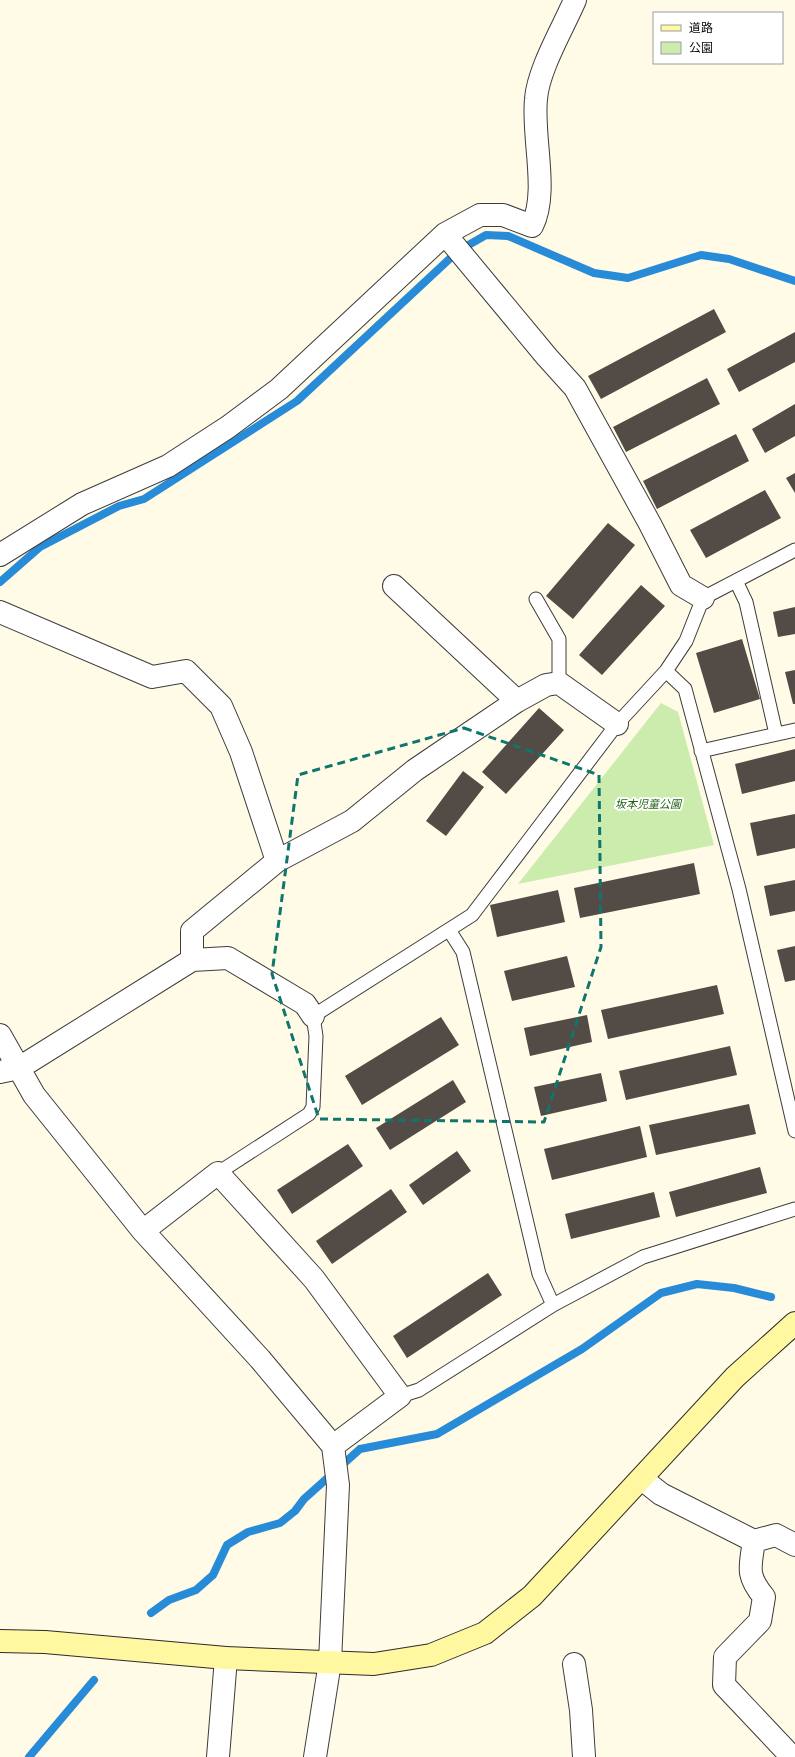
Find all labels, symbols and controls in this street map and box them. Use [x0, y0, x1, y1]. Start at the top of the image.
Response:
legend [653, 12, 783, 64]
text: 道路 [689, 20, 713, 36]
text: 公園 [689, 40, 713, 56]
park label: 坂本児童公園 [615, 797, 683, 812]

